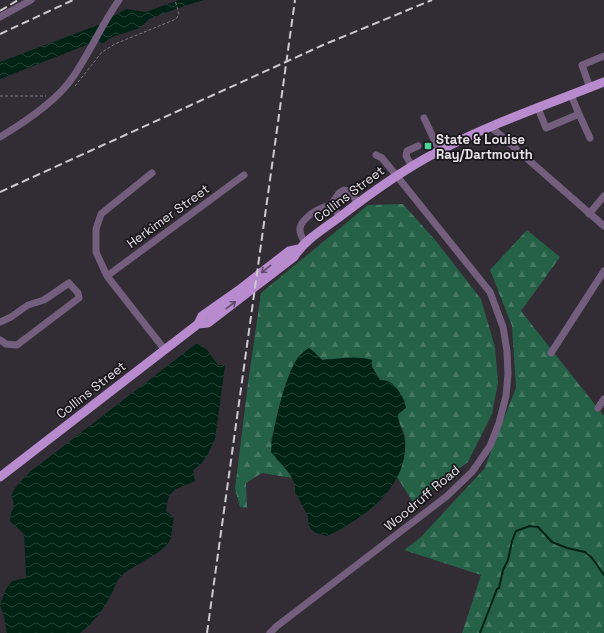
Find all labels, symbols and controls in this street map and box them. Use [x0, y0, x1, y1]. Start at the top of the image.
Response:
place label: State & Louise Ray/Dartmouth [436, 131, 533, 163]
marker: State & Louise Ray/Dartmouth [423, 141, 433, 151]
street label: Collins Street [310, 162, 388, 226]
street label: Herkimer Street [123, 180, 213, 252]
one-way arrow [261, 265, 272, 273]
one-way arrow [225, 301, 236, 310]
street label: Collins Street [53, 357, 129, 423]
street label: Woodruff Road [381, 461, 463, 535]

